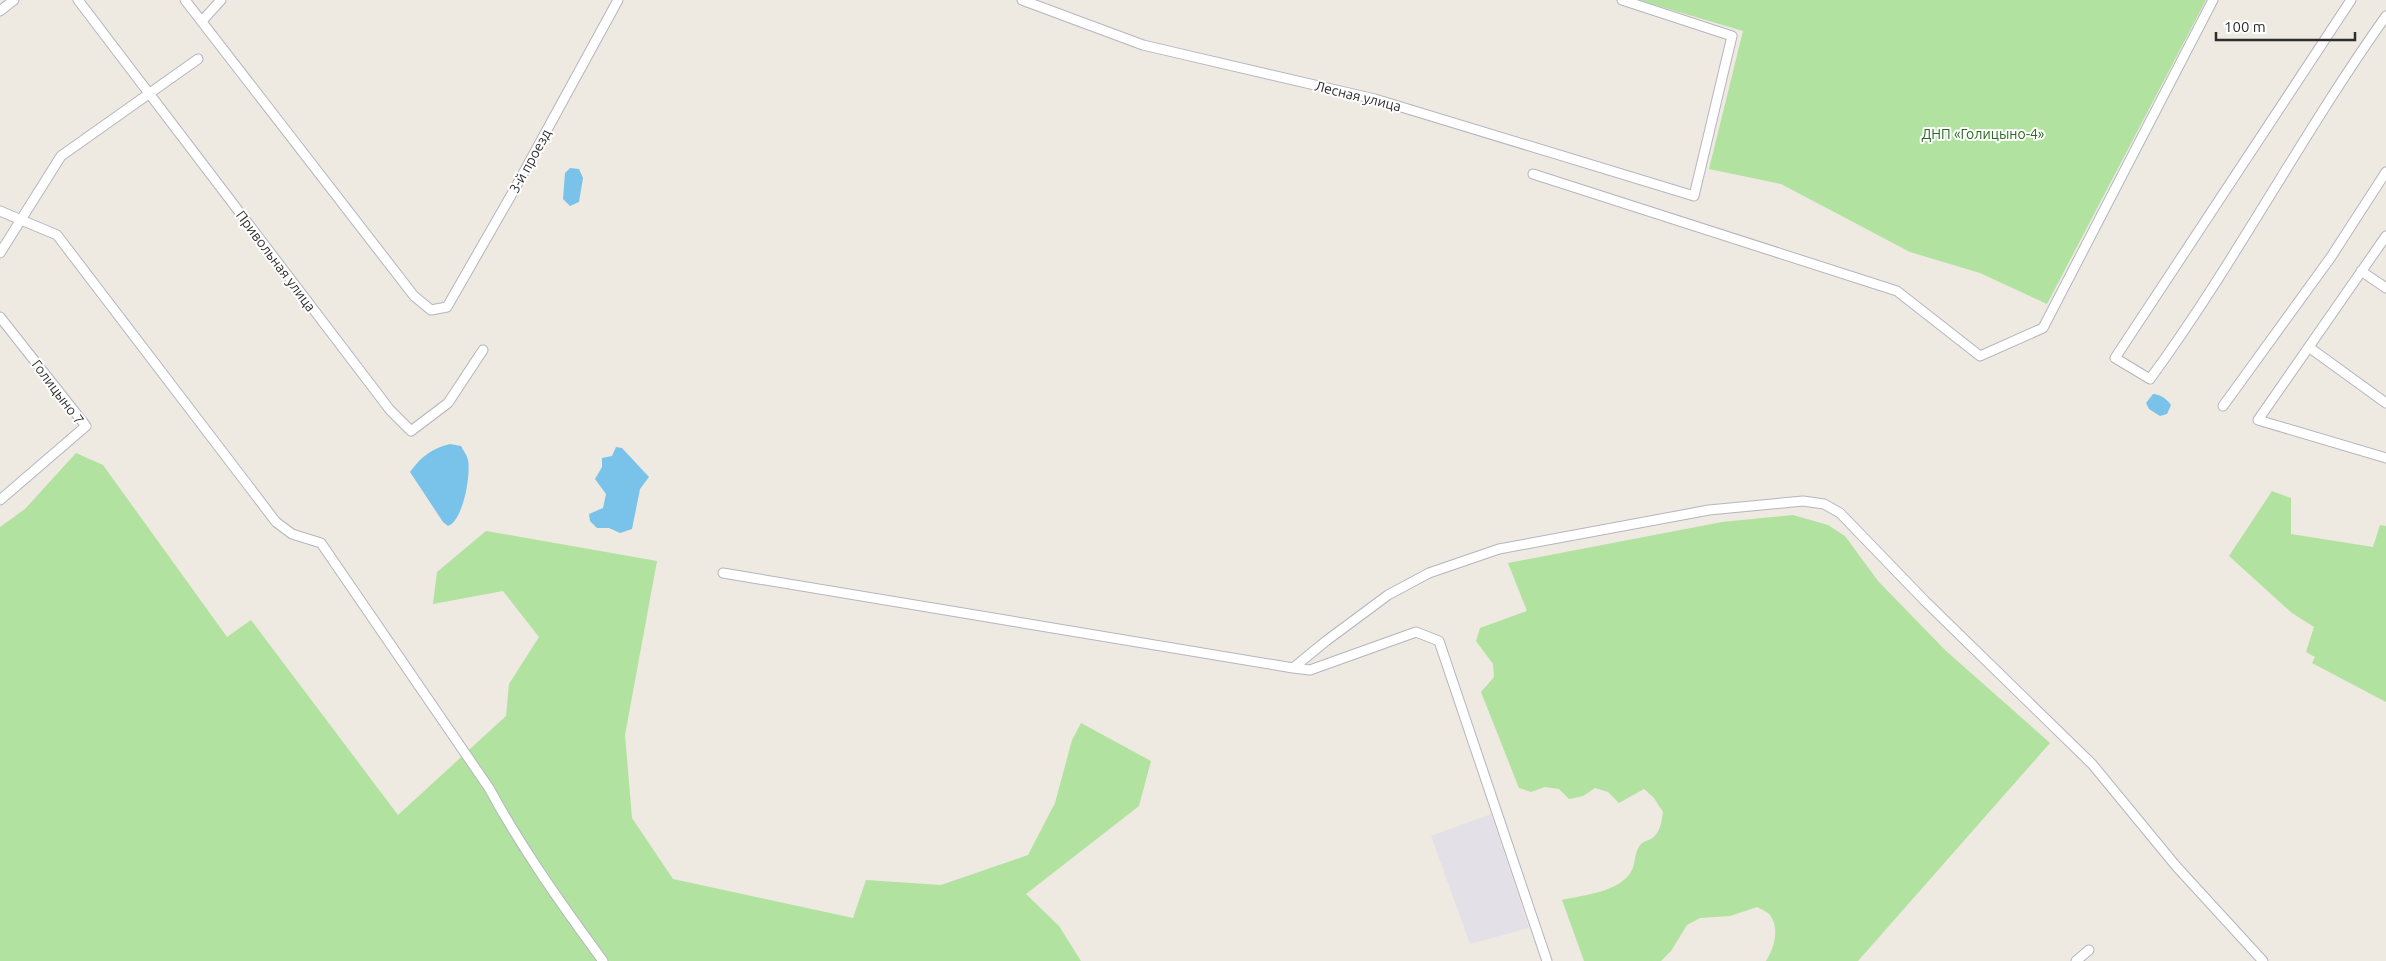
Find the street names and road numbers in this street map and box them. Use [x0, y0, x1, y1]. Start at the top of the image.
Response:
street label: Лесная улица [1313, 78, 1403, 114]
street label: 3-й проезд [506, 126, 554, 196]
street label: Привольная улица [233, 207, 319, 315]
street label: Голицыно 7 [29, 357, 87, 427]

